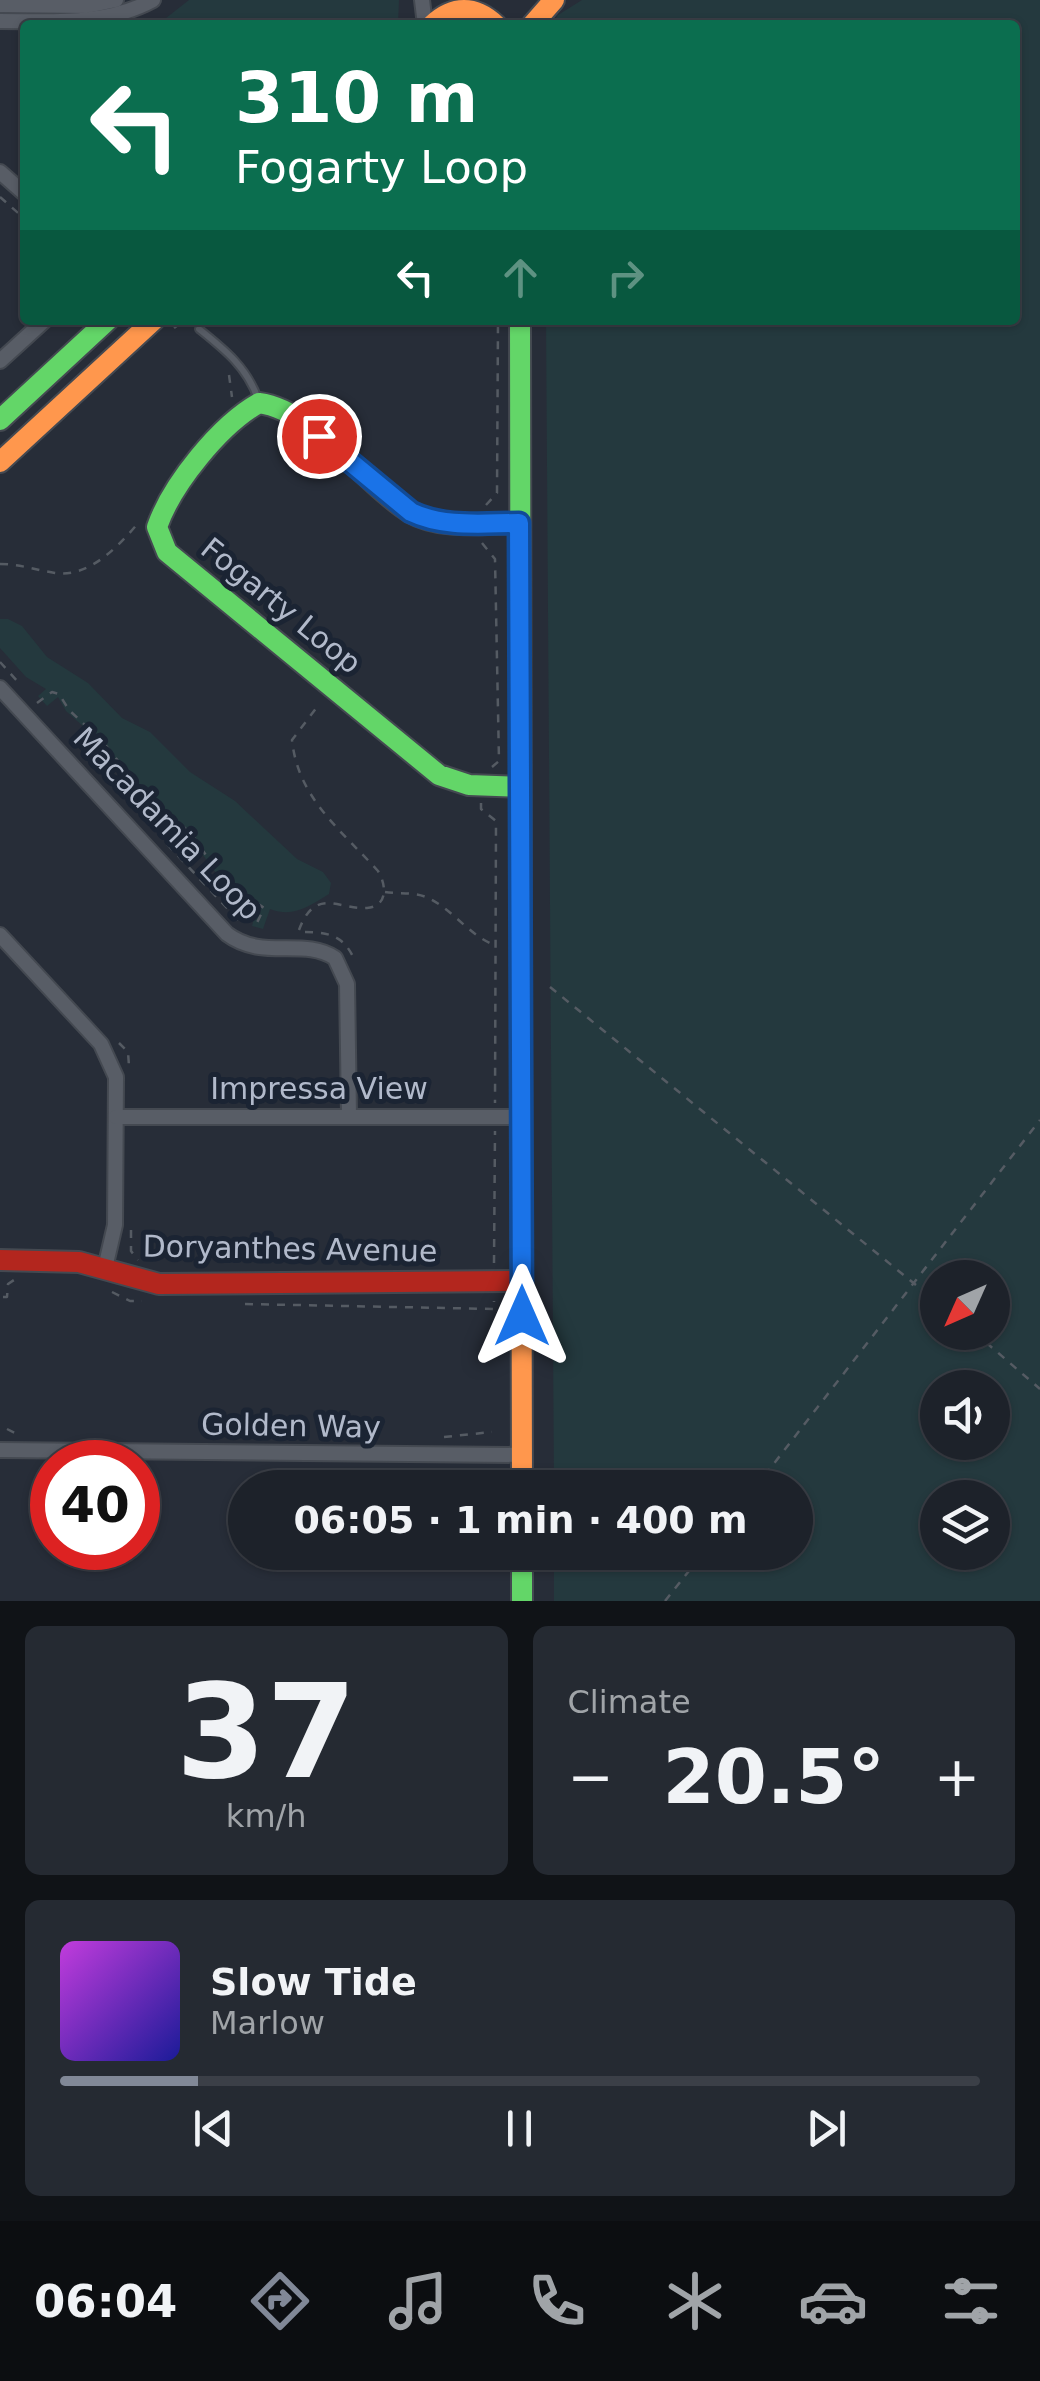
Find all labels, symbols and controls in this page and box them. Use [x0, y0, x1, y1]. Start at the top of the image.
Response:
text: 310 m [235, 57, 478, 139]
icon: left [70, 60, 200, 190]
text: Fogarty Loop [235, 141, 528, 194]
icon: left [388, 250, 443, 305]
icon: ahead [493, 250, 548, 305]
icon: right [598, 250, 653, 305]
pin [277, 394, 362, 479]
icon: arrive [292, 409, 347, 464]
street label: Fogarty Loop [194, 531, 368, 681]
street label: Macadamia Loop [67, 720, 268, 927]
street label: Impressa View [210, 1071, 428, 1106]
street label: Doryanthes Avenue [142, 1228, 438, 1269]
north arrow [920, 1260, 1010, 1350]
map controls [920, 1260, 1010, 1570]
position arrow [470, 1264, 574, 1368]
button: sound [920, 1370, 1010, 1460]
street label: Golden Way [201, 1406, 381, 1445]
speed limit sign: 40 [30, 1440, 160, 1570]
button: layers [920, 1480, 1010, 1570]
text: 06:05 · 1 min · 400 m [293, 1498, 748, 1542]
text: 37 [176, 1656, 357, 1808]
text: Climate [568, 1683, 691, 1721]
text: 20.5° [662, 1733, 885, 1821]
text: − [568, 1745, 614, 1809]
text: + [934, 1745, 980, 1809]
text: km/h [226, 1797, 307, 1835]
text: Slow Tide [210, 1960, 417, 2004]
text: Marlow [210, 2004, 325, 2042]
icon: previous [186, 2101, 241, 2156]
icon: pause [492, 2101, 547, 2156]
icon: next [799, 2101, 854, 2156]
icon: directions [245, 2266, 315, 2336]
icon: music [383, 2266, 453, 2336]
icon: phone [522, 2266, 592, 2336]
icon: climate [660, 2266, 730, 2336]
icon: car [798, 2266, 868, 2336]
icon: filters [936, 2266, 1006, 2336]
text: 06:04 [34, 2275, 177, 2328]

